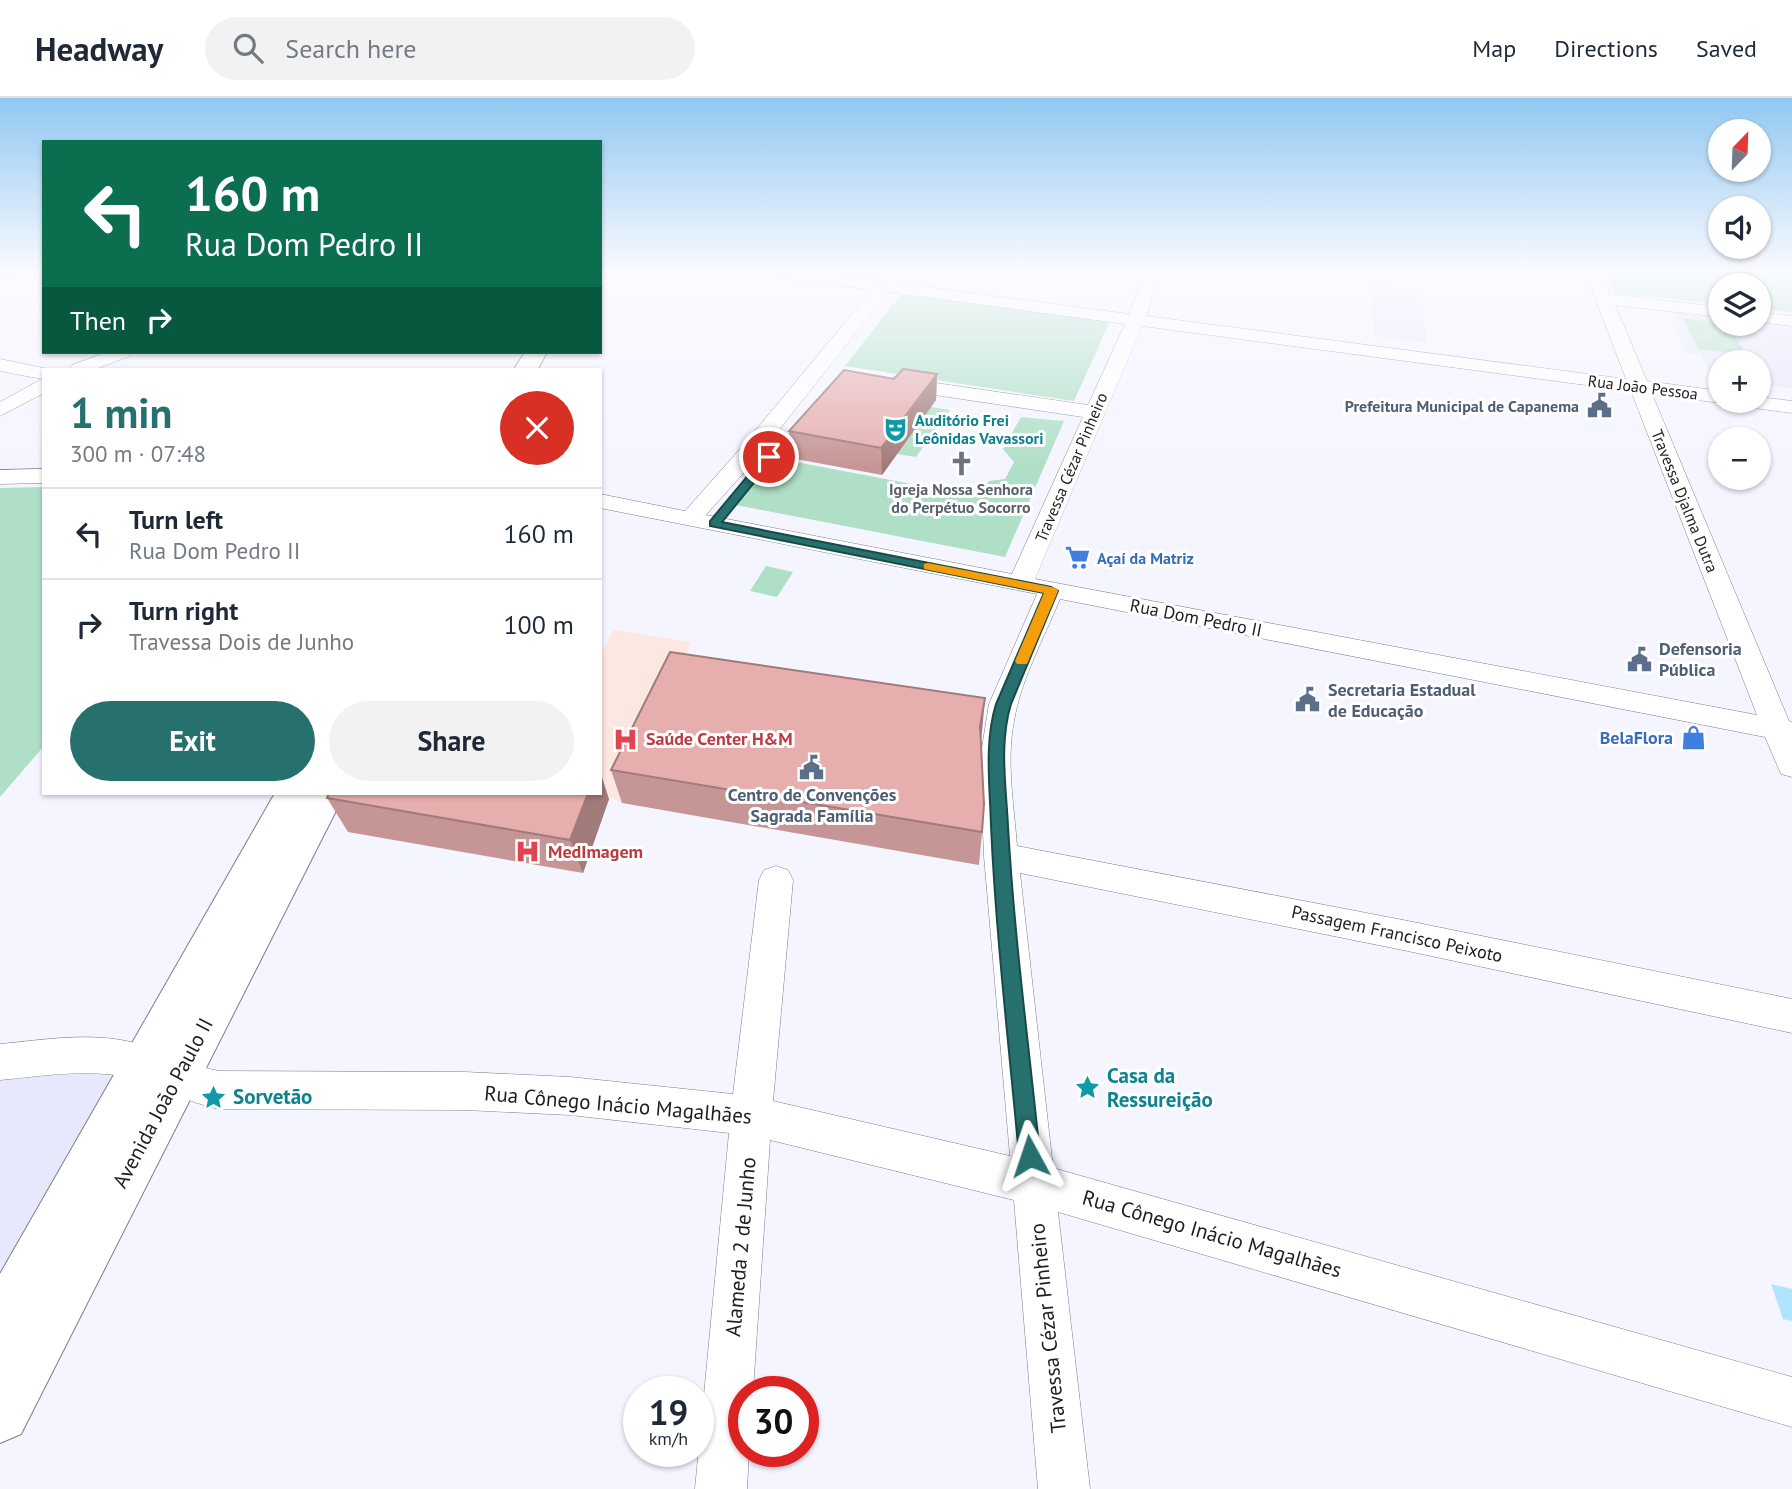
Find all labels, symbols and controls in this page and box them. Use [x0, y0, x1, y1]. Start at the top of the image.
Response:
search box [205, 17, 695, 80]
text: Headway [35, 27, 163, 70]
icon: search [229, 29, 267, 67]
text: Search here [285, 32, 416, 65]
text: Map [1472, 33, 1516, 64]
text: Directions [1554, 33, 1658, 64]
text: Saved [1696, 33, 1757, 64]
north arrow [1708, 119, 1771, 182]
map controls [1708, 119, 1771, 490]
text: 160 m [185, 161, 320, 225]
icon: left [70, 168, 161, 259]
button: sound [1708, 196, 1771, 259]
text: Rua Dom Pedro II [185, 223, 423, 265]
button: layers [1708, 273, 1771, 336]
icon: right [140, 301, 178, 339]
text: Then [70, 304, 126, 337]
button: + [1708, 350, 1771, 413]
street label: Rua João Pessoa [1587, 370, 1699, 404]
text: 1 min [70, 385, 172, 440]
street label: Travessa Cézar Pinheiro [1030, 389, 1112, 545]
button: close [500, 391, 574, 465]
public building icon: Prefeitura Municipal de Capanema [1585, 392, 1613, 420]
place label: Prefeitura Municipal de Capanema [1345, 396, 1579, 416]
place label: Auditório Frei Leônidas Vavassori [915, 410, 1043, 448]
theatre icon: Auditório Frei Leônidas Vavassori [881, 415, 909, 443]
pin [739, 427, 799, 487]
street label: Travessa Djalma Dutra [1647, 427, 1723, 575]
button: − [1708, 427, 1771, 490]
icon: arrive [750, 438, 788, 476]
text: 300 m · 07:48 [70, 439, 206, 468]
church icon: Igreja Nossa Senhora do Perpétuo Socorro [947, 449, 975, 477]
place label: Igreja Nossa Senhora do Perpétuo Socorro [889, 479, 1033, 517]
text: Turn left [129, 503, 223, 536]
icon: left [70, 515, 108, 553]
text: 160 m [503, 517, 574, 550]
text: Rua Dom Pedro II [129, 536, 300, 565]
supermarket icon: Açaí da Matriz [1063, 544, 1091, 572]
place label: Açaí da Matriz [1097, 548, 1194, 568]
street label: Rua Dom Pedro II [1128, 593, 1264, 642]
text: Turn right [129, 594, 238, 627]
icon: right [70, 606, 108, 644]
text: 100 m [503, 608, 574, 641]
text: Travessa Dois de Junho [129, 627, 354, 656]
place label: Defensoria Pública [1659, 637, 1742, 681]
public building icon: Defensoria Pública [1625, 645, 1653, 673]
place label: Secretaria Estadual de Educação [1328, 678, 1476, 722]
public building icon: Secretaria Estadual de Educação [1294, 686, 1322, 714]
button: Exit [70, 701, 315, 781]
button: Share [329, 701, 574, 781]
shop icon: BelaFlora [1679, 724, 1707, 752]
hospital icon: Saúde Center H&M [612, 725, 640, 753]
place label: BelaFlora [1600, 726, 1673, 749]
place label: Saúde Center H&M [646, 727, 793, 750]
public building icon: Centro de Convenções Sagrada Família [798, 754, 826, 782]
place label: Centro de Convenções Sagrada Família [728, 783, 897, 827]
hospital icon: MedImagem [514, 838, 542, 866]
place label: MedImagem [548, 840, 643, 863]
street label: Passagem Francisco Peixoto [1290, 900, 1505, 967]
street label: Avenida João Paulo II [106, 1013, 219, 1193]
place label: Casa da Ressureição [1107, 1062, 1213, 1113]
place icon: Casa da Ressureição [1073, 1074, 1101, 1102]
street label: Rua Cônego Inácio Magalhães [483, 1079, 753, 1130]
place icon: Sorvetão [199, 1083, 227, 1111]
place label: Sorvetão [233, 1083, 312, 1110]
position arrow [993, 1119, 1067, 1193]
street label: Alameda 2 de Junho [719, 1156, 762, 1338]
street label: Rua Cônego Inácio Magalhães [1079, 1184, 1345, 1283]
street label: Travessa Cézar Pinheiro [1023, 1222, 1072, 1434]
speed limit sign: 30 [728, 1376, 819, 1467]
text: 19 [649, 1389, 688, 1435]
text: km/h [649, 1427, 688, 1450]

